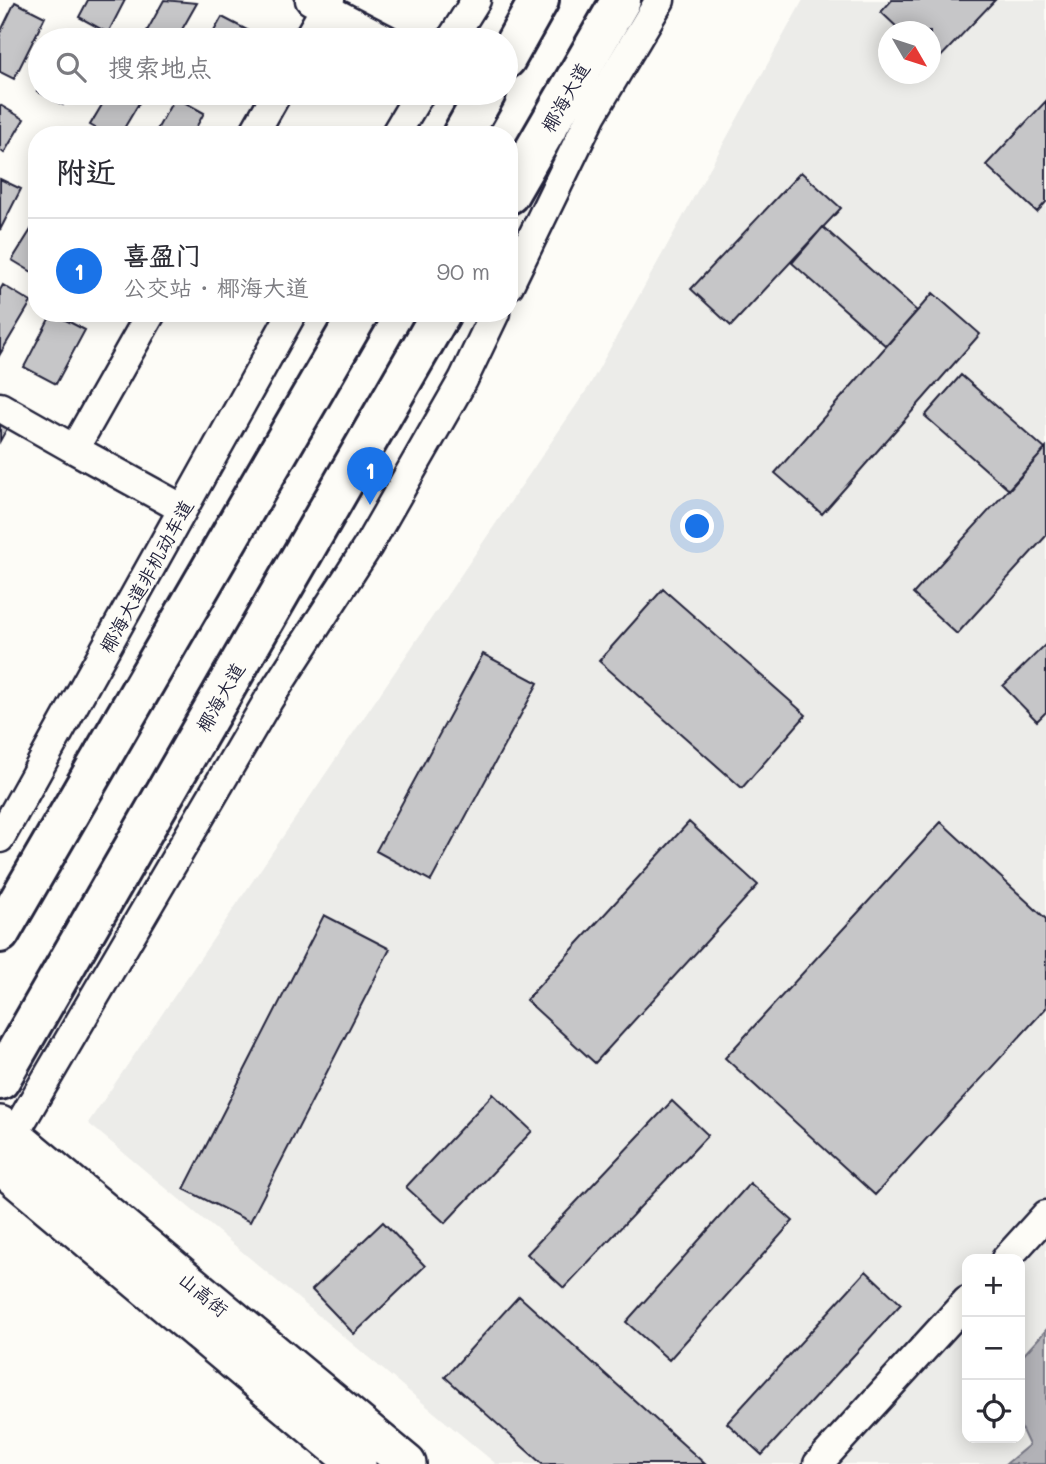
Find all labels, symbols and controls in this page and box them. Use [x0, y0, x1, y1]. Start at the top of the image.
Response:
north arrow [878, 21, 941, 84]
search box [28, 28, 518, 105]
icon: search [52, 48, 90, 86]
text: 搜索地点 [108, 50, 212, 84]
street label: 椰海大道 [535, 58, 595, 136]
text: 附近 [56, 151, 116, 191]
text: 喜盈门 [123, 238, 201, 272]
text: 1 [74, 256, 84, 286]
text: 90 m [437, 256, 490, 286]
text: 公交站 · 椰海大道 [123, 272, 309, 302]
pin: 1 [347, 447, 393, 505]
street label: 椰海大道非机动车道 [94, 495, 198, 657]
your location [680, 509, 714, 543]
street label: 椰海大道 [190, 658, 250, 736]
map controls [962, 1254, 1025, 1443]
button: + [962, 1254, 1025, 1317]
street label: 山高街 [174, 1266, 234, 1322]
button: − [962, 1317, 1025, 1380]
button: locate [962, 1380, 1025, 1443]

